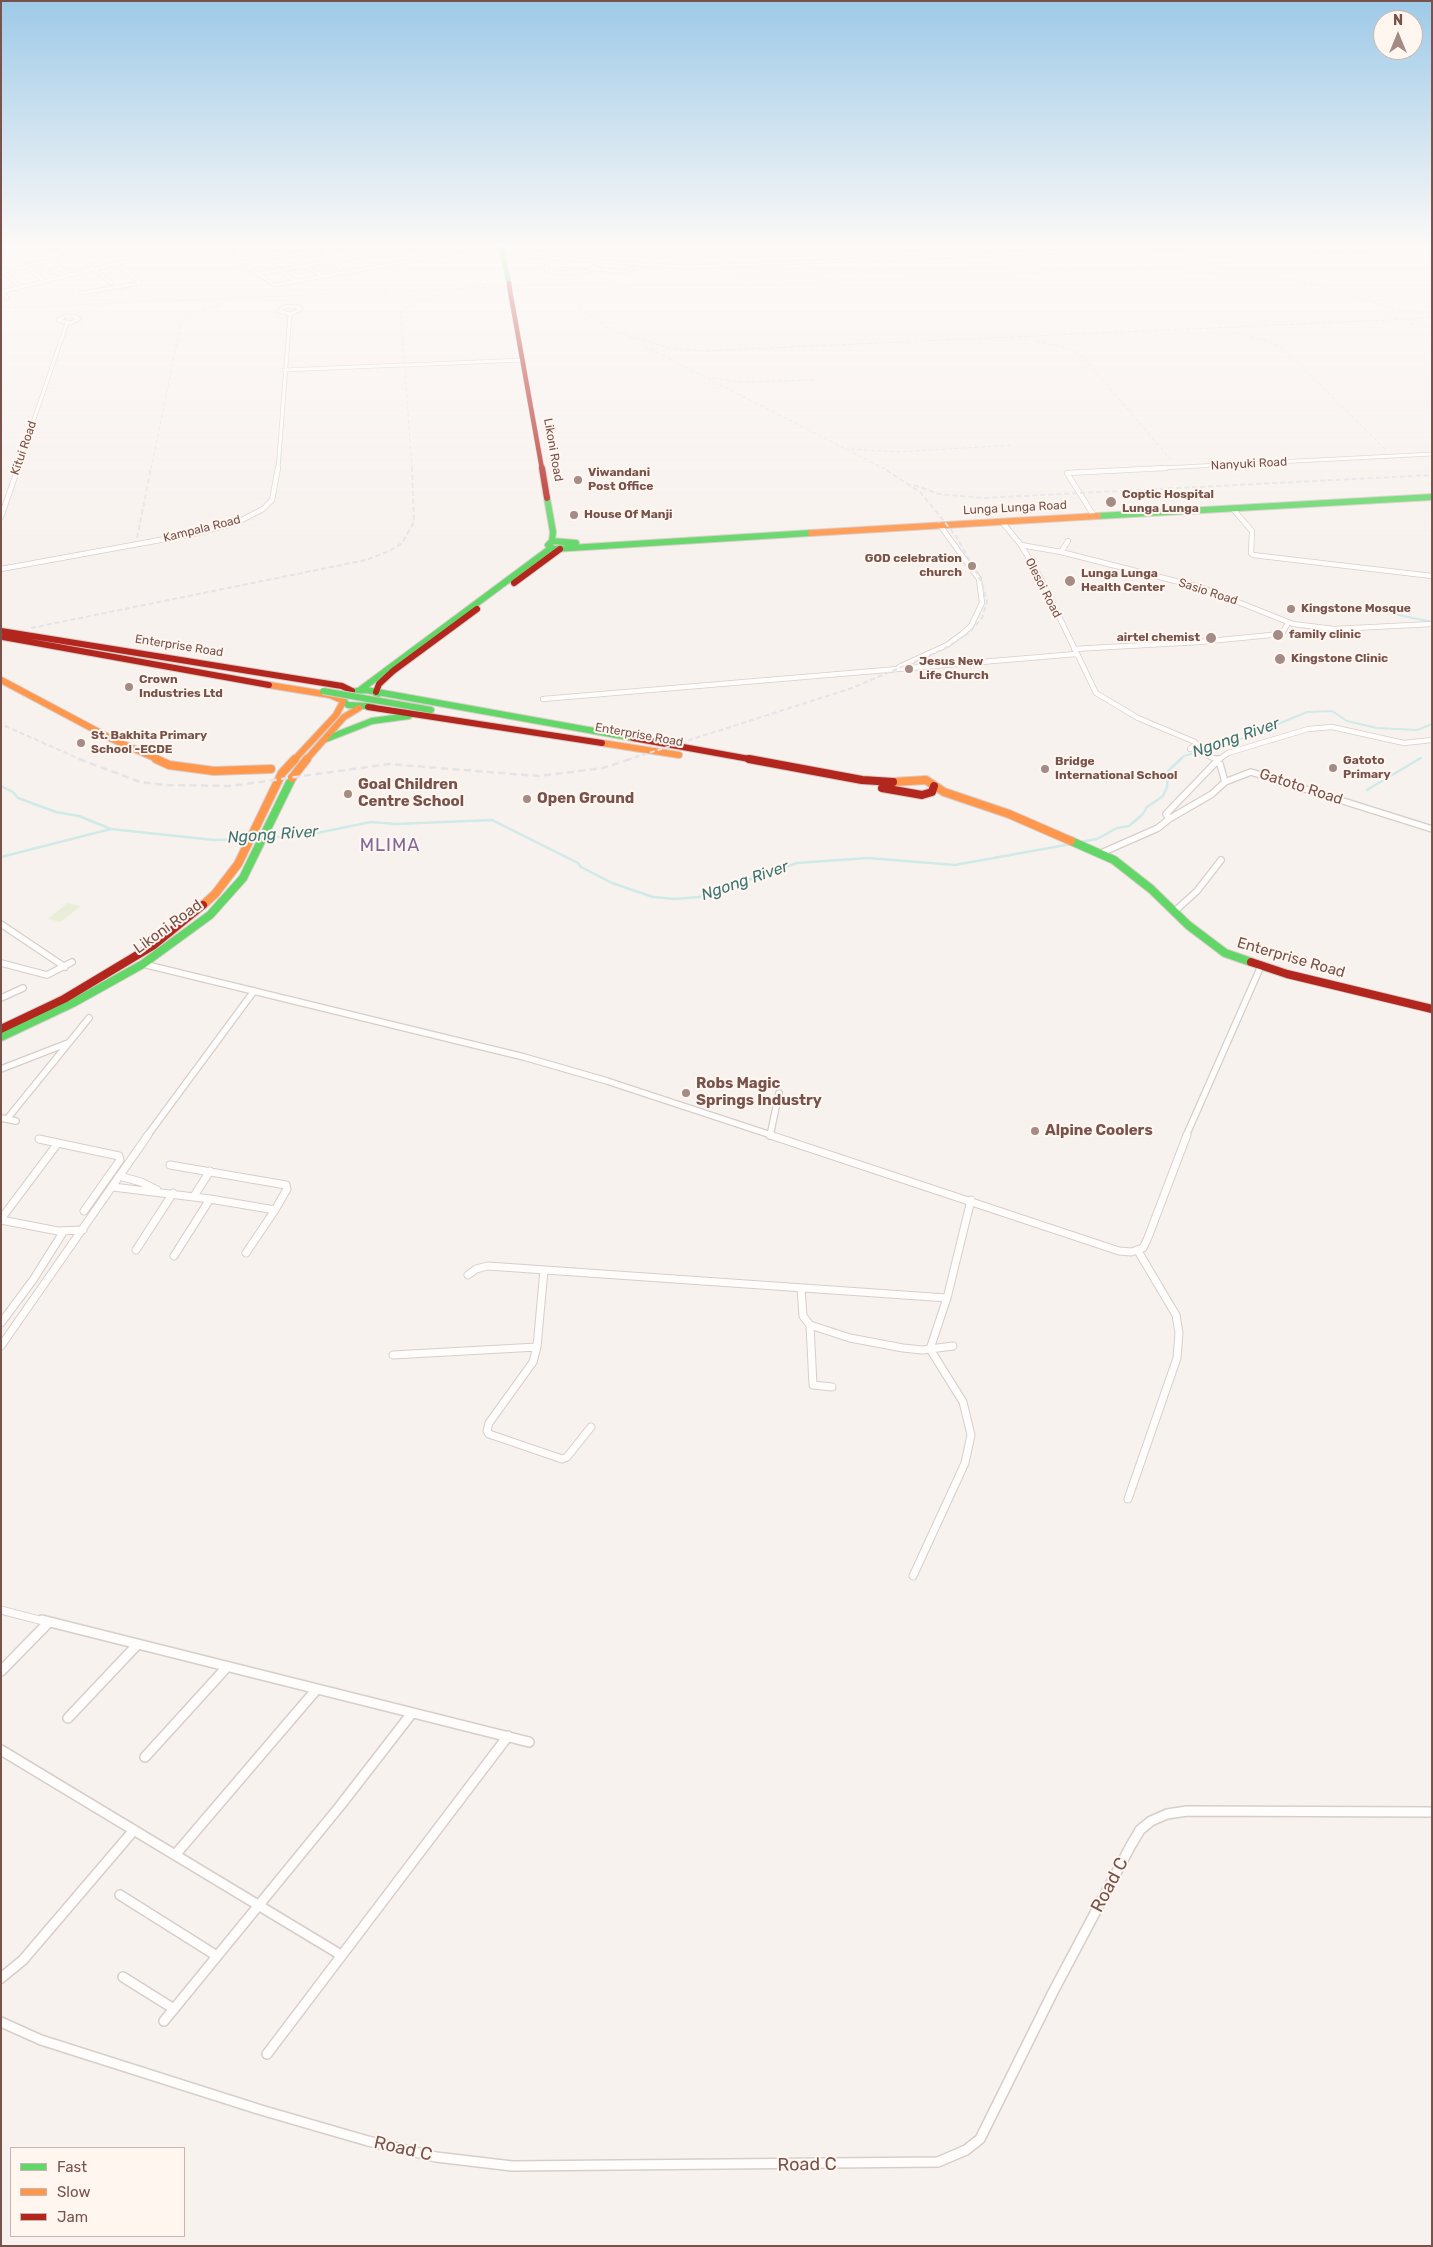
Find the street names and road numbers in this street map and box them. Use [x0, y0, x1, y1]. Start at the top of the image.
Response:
street label: Likoni Road [540, 417, 566, 483]
street label: Kitui Road [8, 419, 40, 477]
street label: Nanyuki Road [1210, 455, 1288, 473]
street label: Lunga Lunga Road [963, 498, 1067, 518]
street label: Kampala Road [162, 512, 242, 546]
street label: Olesoi Road [1022, 556, 1064, 620]
street label: Sasio Road [1177, 576, 1239, 608]
street label: Enterprise Road [134, 632, 224, 660]
street label: Enterprise Road [594, 720, 684, 750]
street label: Gatoto Road [1257, 765, 1345, 809]
street label: Likoni Road [130, 896, 206, 958]
street label: Enterprise Road [1235, 934, 1347, 982]
street label: Road C [1087, 1854, 1133, 1916]
street label: Road C [372, 2132, 434, 2166]
street label: Road C [777, 2154, 837, 2176]

